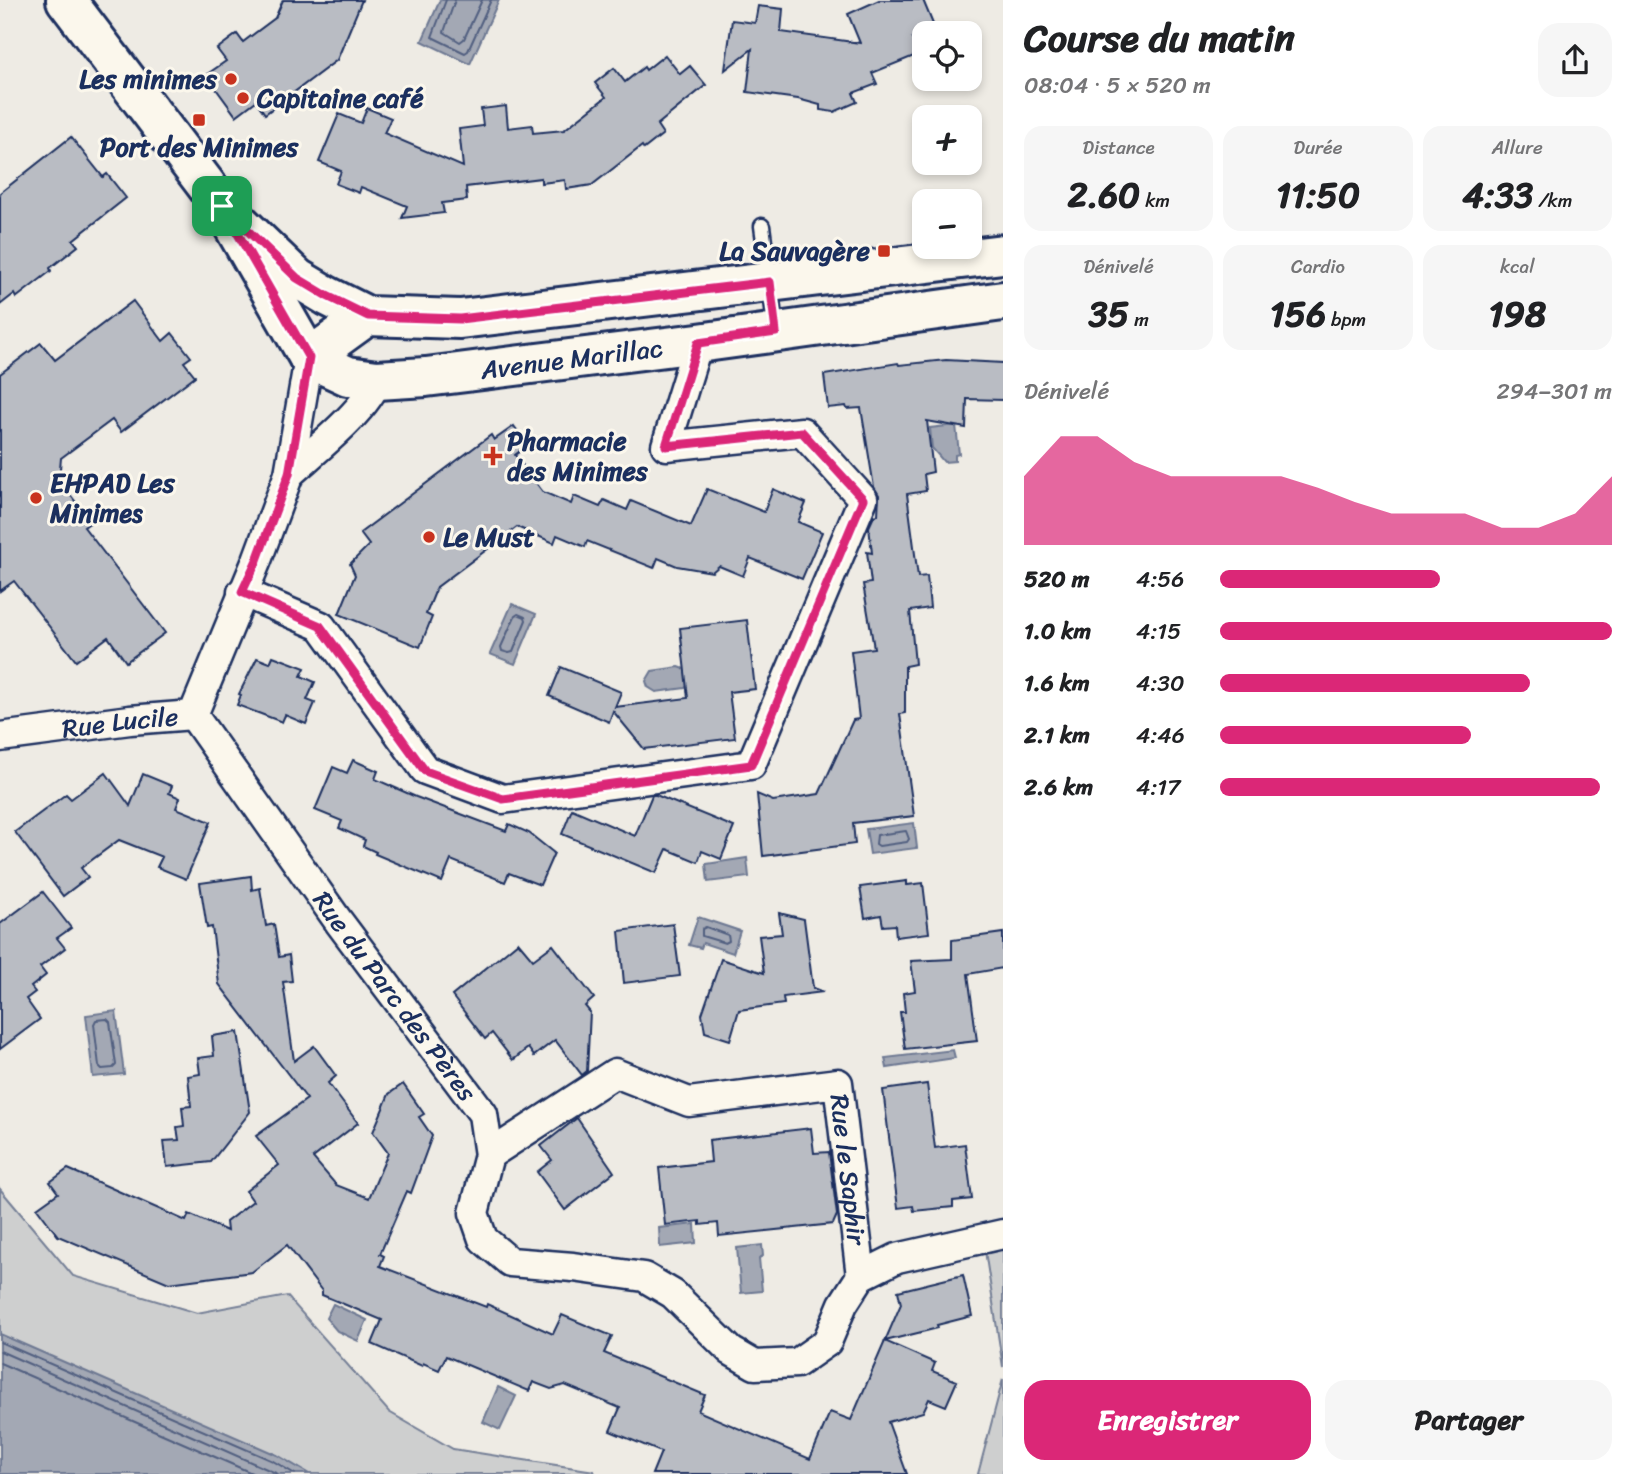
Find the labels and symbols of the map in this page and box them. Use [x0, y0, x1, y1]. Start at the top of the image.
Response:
place label: Les minimes [79, 56, 218, 102]
marker: Les minimes [223, 71, 239, 87]
place label: Capitaine café [256, 75, 424, 121]
marker: Capitaine café [235, 90, 251, 106]
marker: Port des Minimes [191, 112, 207, 128]
place label: Port des Minimes [100, 124, 299, 170]
pin [192, 176, 252, 236]
place label: La Sauvagère [719, 228, 871, 274]
marker: La Sauvagère [876, 243, 892, 259]
street label: Avenue Marillac [477, 325, 665, 393]
place label: Pharmacie des Minimes [507, 418, 649, 494]
marker: Pharmacie des Minimes [485, 448, 501, 464]
place label: EHPAD Les Minimes [49, 460, 176, 536]
marker: EHPAD Les Minimes [28, 490, 44, 506]
place label: Le Must [443, 514, 535, 560]
marker: Le Must [421, 529, 437, 545]
street label: Rue Lucile [59, 693, 180, 752]
street label: Rue du Parc des Pères [301, 881, 490, 1112]
street label: Rue le Saphir [817, 1092, 880, 1248]

